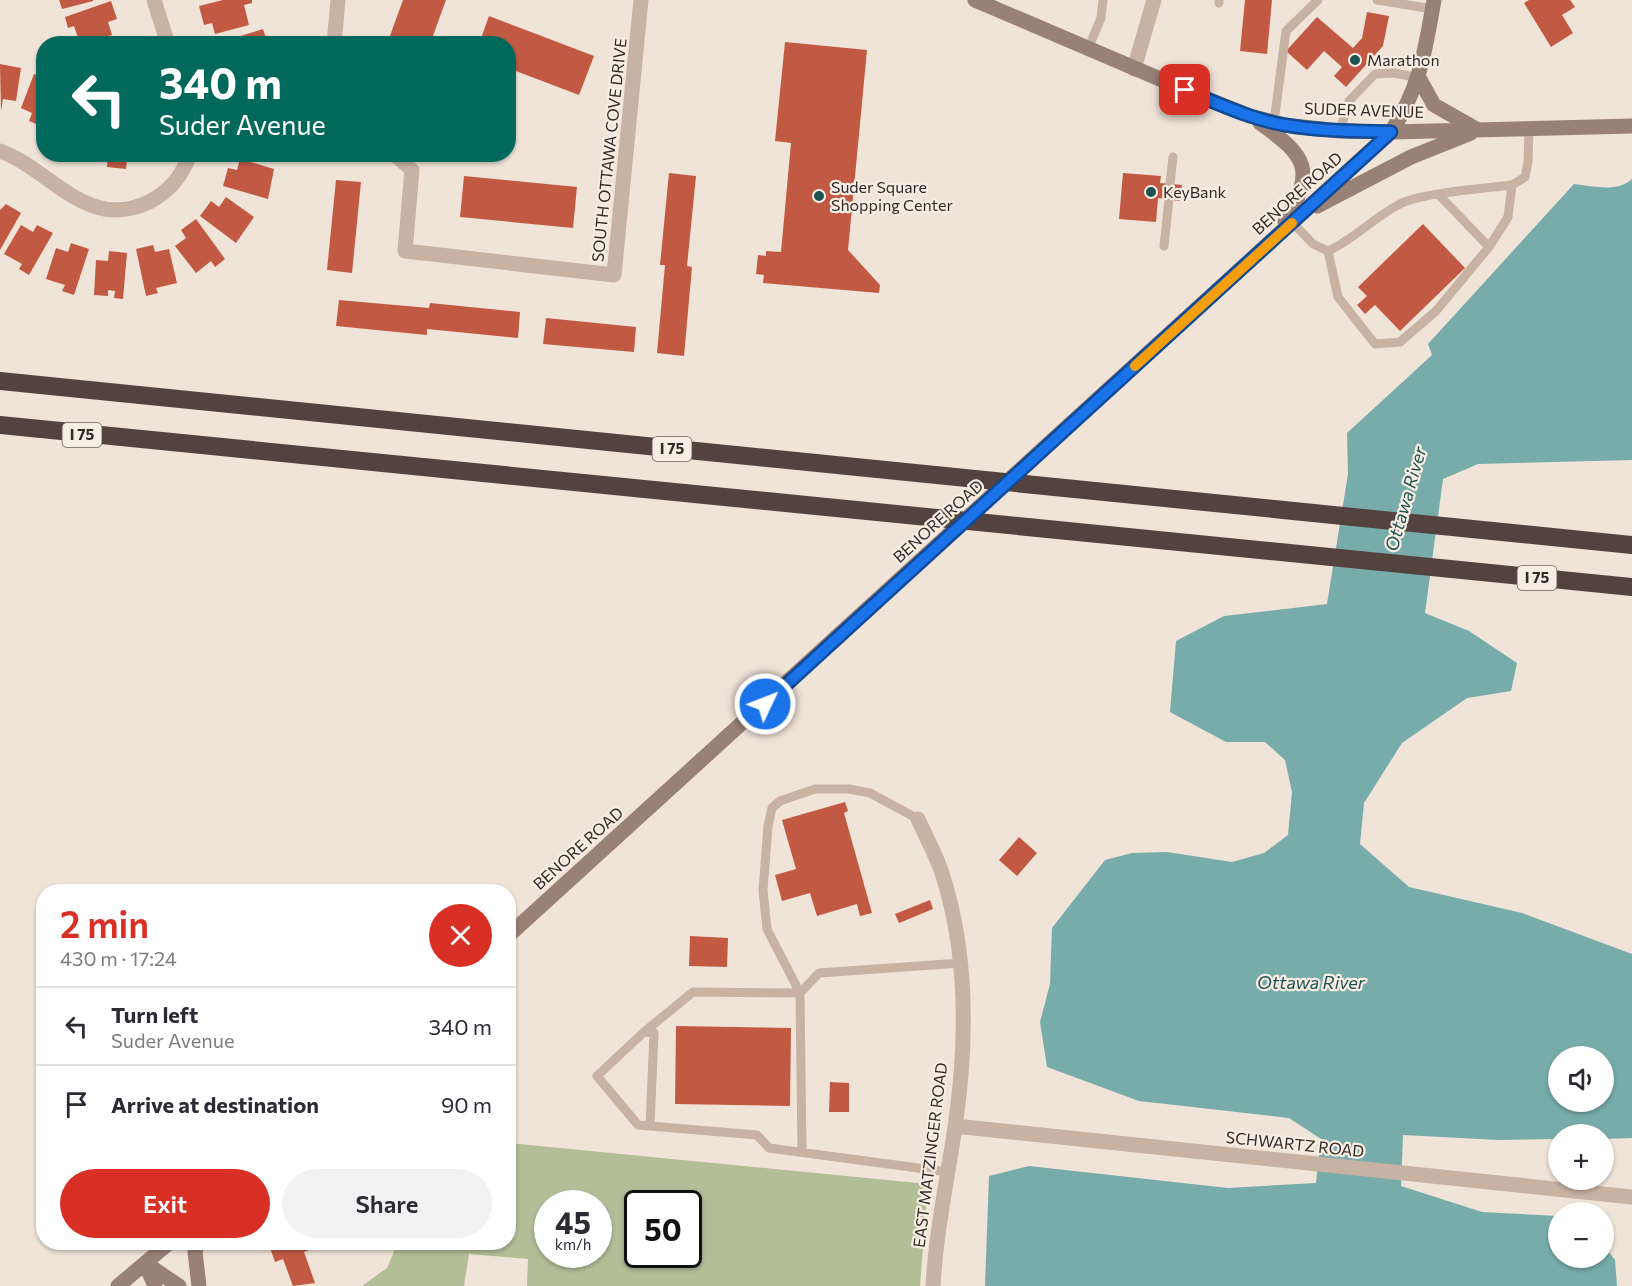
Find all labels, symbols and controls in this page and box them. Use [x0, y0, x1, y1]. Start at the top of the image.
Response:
street label: SOUTH OTTAWA COVE DRIVE [587, 37, 630, 263]
place label: Marathon [1367, 50, 1440, 69]
marker: Marathon [1348, 53, 1362, 67]
text: 340 m [159, 56, 282, 108]
icon: left [60, 60, 138, 138]
pin [1159, 64, 1210, 115]
icon: arrive [1168, 73, 1201, 106]
street label: SUDER AVENUE [1304, 98, 1424, 121]
text: Suder Avenue [159, 108, 326, 141]
street label: BENORE ROAD [1248, 147, 1345, 238]
place label: Suder Square Shopping Center [831, 177, 954, 214]
place label: KeyBank [1163, 182, 1227, 201]
marker: KeyBank [1144, 185, 1158, 199]
marker: Suder Square Shopping Center [812, 189, 826, 203]
road number: I 75 [62, 423, 101, 447]
road number: I 75 [652, 437, 692, 461]
water label: Ottawa River [1380, 443, 1431, 554]
street label: BENORE ROAD [889, 475, 986, 566]
road number: I 75 [1518, 566, 1556, 590]
position arrow [733, 672, 797, 736]
street label: BENORE ROAD [529, 802, 626, 893]
text: 2 min [60, 901, 149, 945]
button: close [429, 904, 492, 967]
text: 430 m · 17:24 [60, 946, 177, 970]
water label: Ottawa River [1257, 971, 1366, 993]
text: Turn left [111, 1001, 198, 1028]
icon: left [60, 1010, 93, 1043]
text: 340 m [428, 1013, 492, 1040]
text: Suder Avenue [111, 1028, 235, 1052]
map controls [1548, 1046, 1614, 1268]
button: sound [1548, 1046, 1614, 1112]
street label: EAST MATZINGER ROAD [909, 1061, 950, 1249]
icon: arrive [60, 1088, 93, 1121]
text: Arrive at destination [111, 1091, 319, 1118]
text: 90 m [441, 1091, 492, 1118]
button: + [1548, 1124, 1614, 1190]
street label: SCHWARTZ ROAD [1225, 1127, 1365, 1160]
button: Exit [60, 1169, 270, 1238]
button: Share [282, 1169, 492, 1238]
speed limit sign: 50 [624, 1190, 702, 1268]
button: − [1548, 1202, 1614, 1268]
text: 45 [555, 1203, 591, 1240]
text: km/h [555, 1235, 591, 1253]

